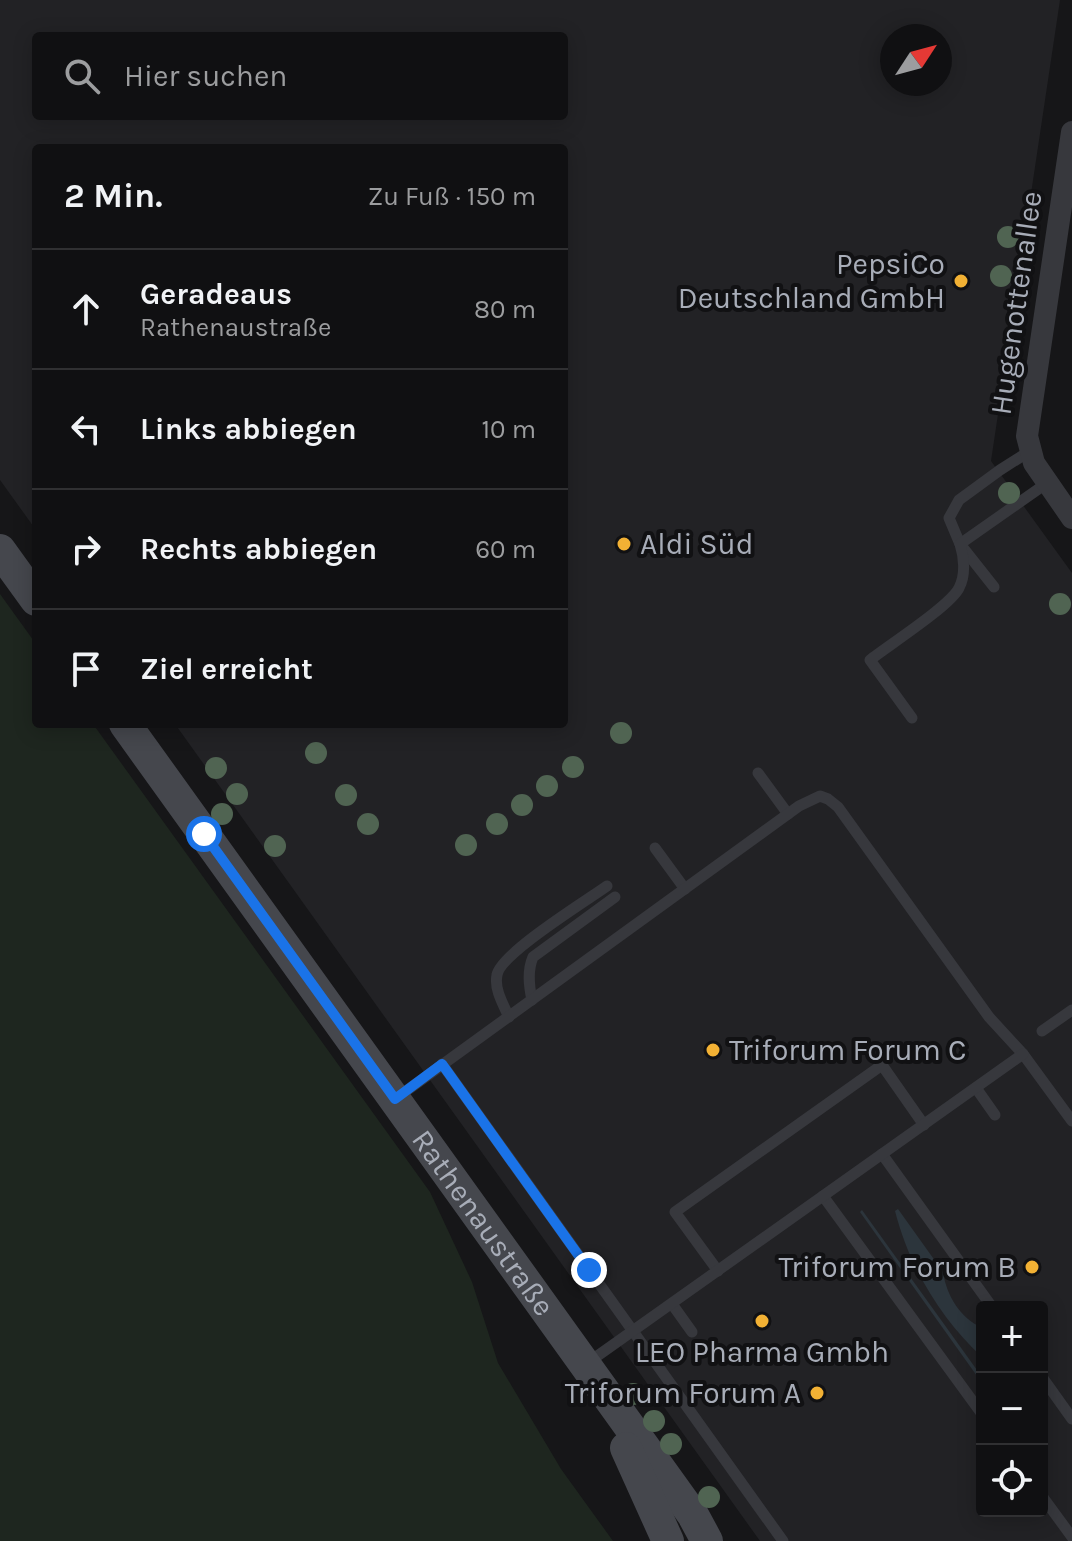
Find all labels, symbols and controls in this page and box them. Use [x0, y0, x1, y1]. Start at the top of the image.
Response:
north arrow [880, 24, 952, 96]
search box [32, 32, 568, 120]
icon: search [60, 54, 104, 98]
text: Hier suchen [124, 58, 287, 94]
text: 2 Min. [64, 176, 163, 216]
text: Zu Fuß · 150 m [368, 181, 536, 212]
street label: Hugenottenallee [982, 189, 1050, 417]
place label: PepsiCo Deutschland GmbH [678, 246, 945, 316]
marker: PepsiCo Deutschland GmbH [952, 272, 970, 290]
text: Geradeaus [140, 276, 292, 312]
icon: ahead [64, 287, 108, 331]
text: 80 m [474, 294, 536, 325]
text: Rathenaustraße [140, 312, 331, 343]
icon: left [64, 407, 108, 451]
text: Links abbiegen [140, 411, 357, 447]
text: 10 m [481, 414, 536, 445]
place label: Aldi Süd [640, 526, 754, 562]
icon: right [64, 527, 108, 571]
text: Rechts abbiegen [140, 531, 377, 567]
text: 60 m [475, 534, 536, 565]
marker: Aldi Süd [615, 535, 633, 553]
icon: arrive [64, 647, 108, 691]
text: Ziel erreicht [140, 651, 313, 687]
route start [186, 816, 222, 852]
place label: Triforum Forum C [729, 1032, 966, 1068]
marker: Triforum Forum C [704, 1041, 722, 1059]
street label: Rathenaustraße [404, 1123, 562, 1323]
place label: Triforum Forum B [778, 1249, 1016, 1285]
route end [571, 1252, 607, 1288]
marker: Triforum Forum B [1023, 1258, 1041, 1276]
map controls [976, 1301, 1048, 1517]
button: + [976, 1301, 1048, 1373]
marker: LEO Pharma Gmbh [753, 1312, 771, 1330]
place label: LEO Pharma Gmbh [635, 1334, 889, 1370]
button: − [976, 1373, 1048, 1445]
place label: Triforum Forum A [565, 1375, 801, 1411]
marker: Triforum Forum A [808, 1384, 826, 1402]
button: locate [976, 1445, 1048, 1517]

